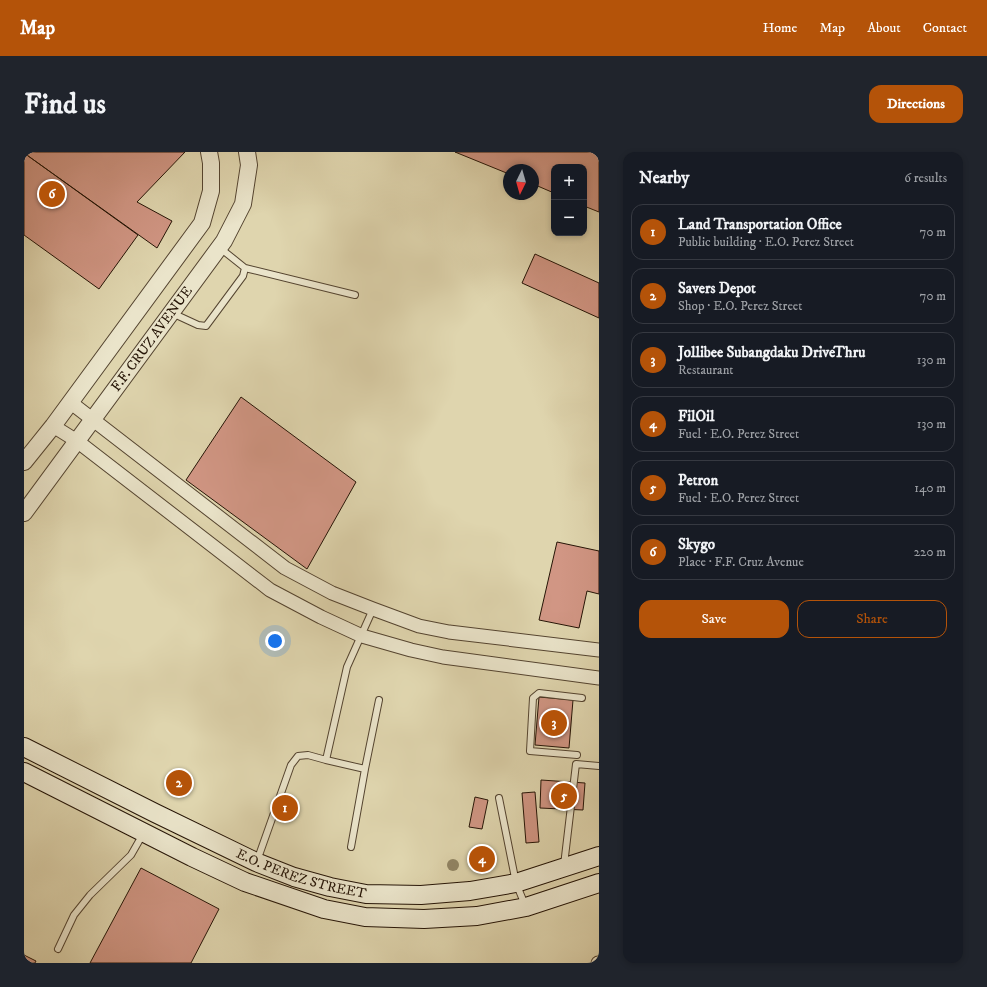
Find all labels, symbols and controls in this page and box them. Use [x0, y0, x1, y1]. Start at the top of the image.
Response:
text: Map [20, 17, 55, 40]
text: Home [763, 19, 797, 37]
text: Map [819, 19, 845, 37]
text: About [867, 19, 901, 37]
text: Contact [923, 19, 967, 37]
button: Directions [869, 85, 963, 123]
text: Find us [24, 87, 106, 122]
north arrow [503, 164, 539, 200]
map controls [551, 164, 587, 236]
button: + [551, 164, 587, 200]
text: Nearby [639, 167, 689, 189]
text: 6 results [904, 170, 947, 186]
pin: 6 [39, 179, 65, 209]
button: − [551, 200, 587, 236]
text: Land Transportation Office [678, 215, 842, 234]
text: 1 [651, 224, 655, 240]
text: 70 m [920, 224, 946, 240]
text: Public building · E.O. Perez Street [678, 234, 854, 250]
text: Savers Depot [678, 279, 756, 298]
street label: F.F. CRUZ AVENUE [107, 283, 197, 395]
text: 2 [650, 288, 656, 304]
text: 70 m [920, 288, 946, 304]
text: Shop · E.O. Perez Street [678, 298, 802, 314]
text: Jollibee Subangdaku DriveThru [678, 343, 866, 362]
text: 3 [651, 352, 655, 368]
text: 130 m [917, 352, 946, 368]
text: Restaurant [678, 362, 734, 378]
text: FilOil [678, 407, 714, 426]
text: 4 [649, 416, 657, 432]
text: 130 m [917, 416, 946, 432]
text: Fuel · E.O. Perez Street [678, 426, 799, 442]
text: Petron [678, 471, 718, 490]
text: 5 [650, 480, 656, 496]
text: 140 m [914, 480, 946, 496]
text: Fuel · E.O. Perez Street [678, 490, 799, 506]
text: Skygo [678, 535, 715, 554]
text: 6 [650, 544, 656, 560]
text: 220 m [914, 544, 946, 560]
text: Place · F.F. Cruz Avenue [678, 554, 804, 570]
button: Save [639, 600, 789, 638]
button: Share [797, 600, 947, 638]
your location [265, 631, 285, 651]
pin: 3 [541, 708, 567, 738]
pin: 2 [166, 768, 192, 798]
pin: 5 [551, 781, 577, 811]
pin: 1 [272, 793, 298, 823]
pin: 4 [469, 844, 495, 874]
street label: E.O. PEREZ STREET [233, 845, 368, 903]

